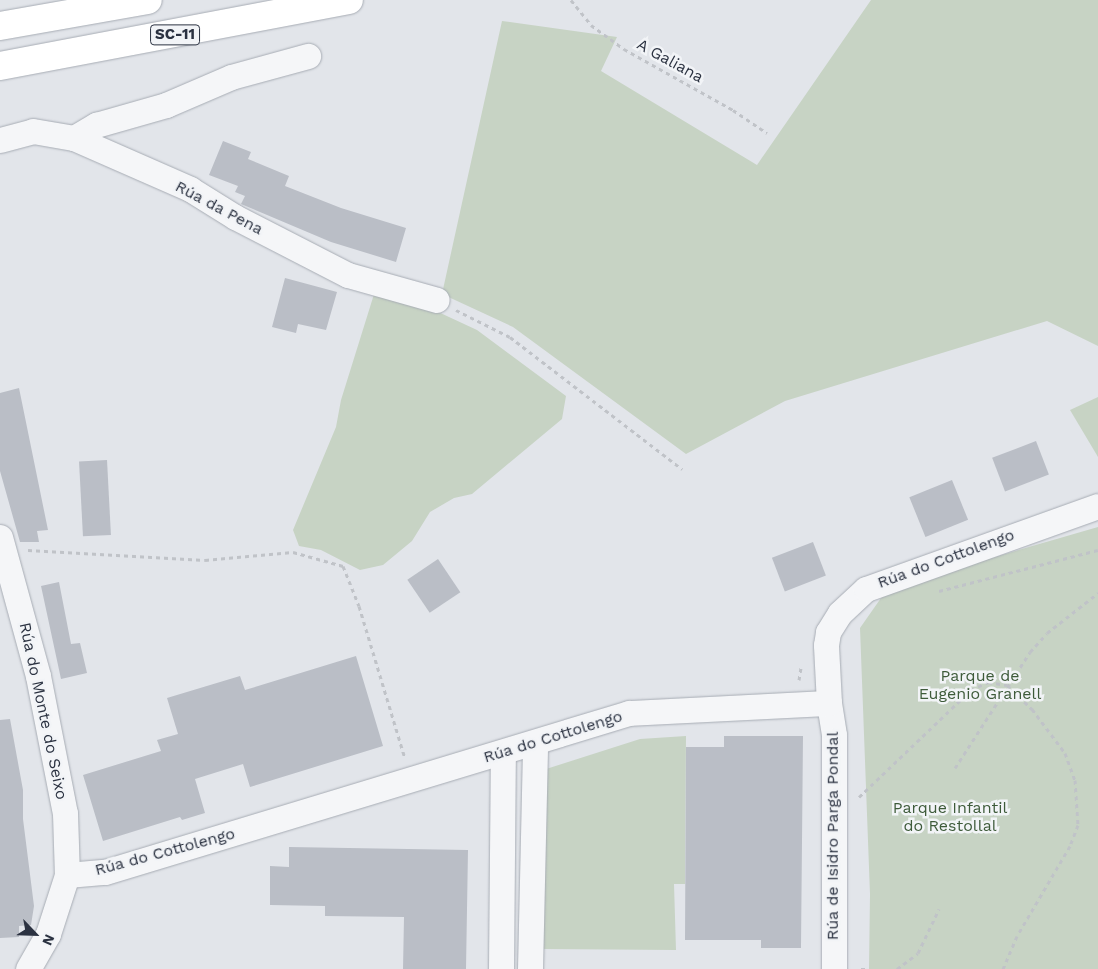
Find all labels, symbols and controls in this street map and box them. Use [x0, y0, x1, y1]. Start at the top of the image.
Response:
road number: SC-11 [150, 22, 200, 48]
street label: A Galiana [633, 35, 707, 87]
street label: Rúa da Pena [172, 177, 266, 239]
street label: Rúa do Cottolengo [875, 525, 1017, 593]
street label: Rúa do Monte do Seixo [15, 621, 71, 801]
park label: Parque de Eugenio Granell [919, 666, 1041, 704]
street label: Rúa do Cottolengo [481, 707, 625, 767]
street label: Rúa de Isidro Parga Pondal [823, 731, 843, 941]
park label: Parque Infantil do Restollal [893, 798, 1007, 836]
street label: Rúa do Cottolengo [93, 824, 237, 880]
north arrow [10, 909, 60, 959]
text: N [39, 932, 58, 948]

